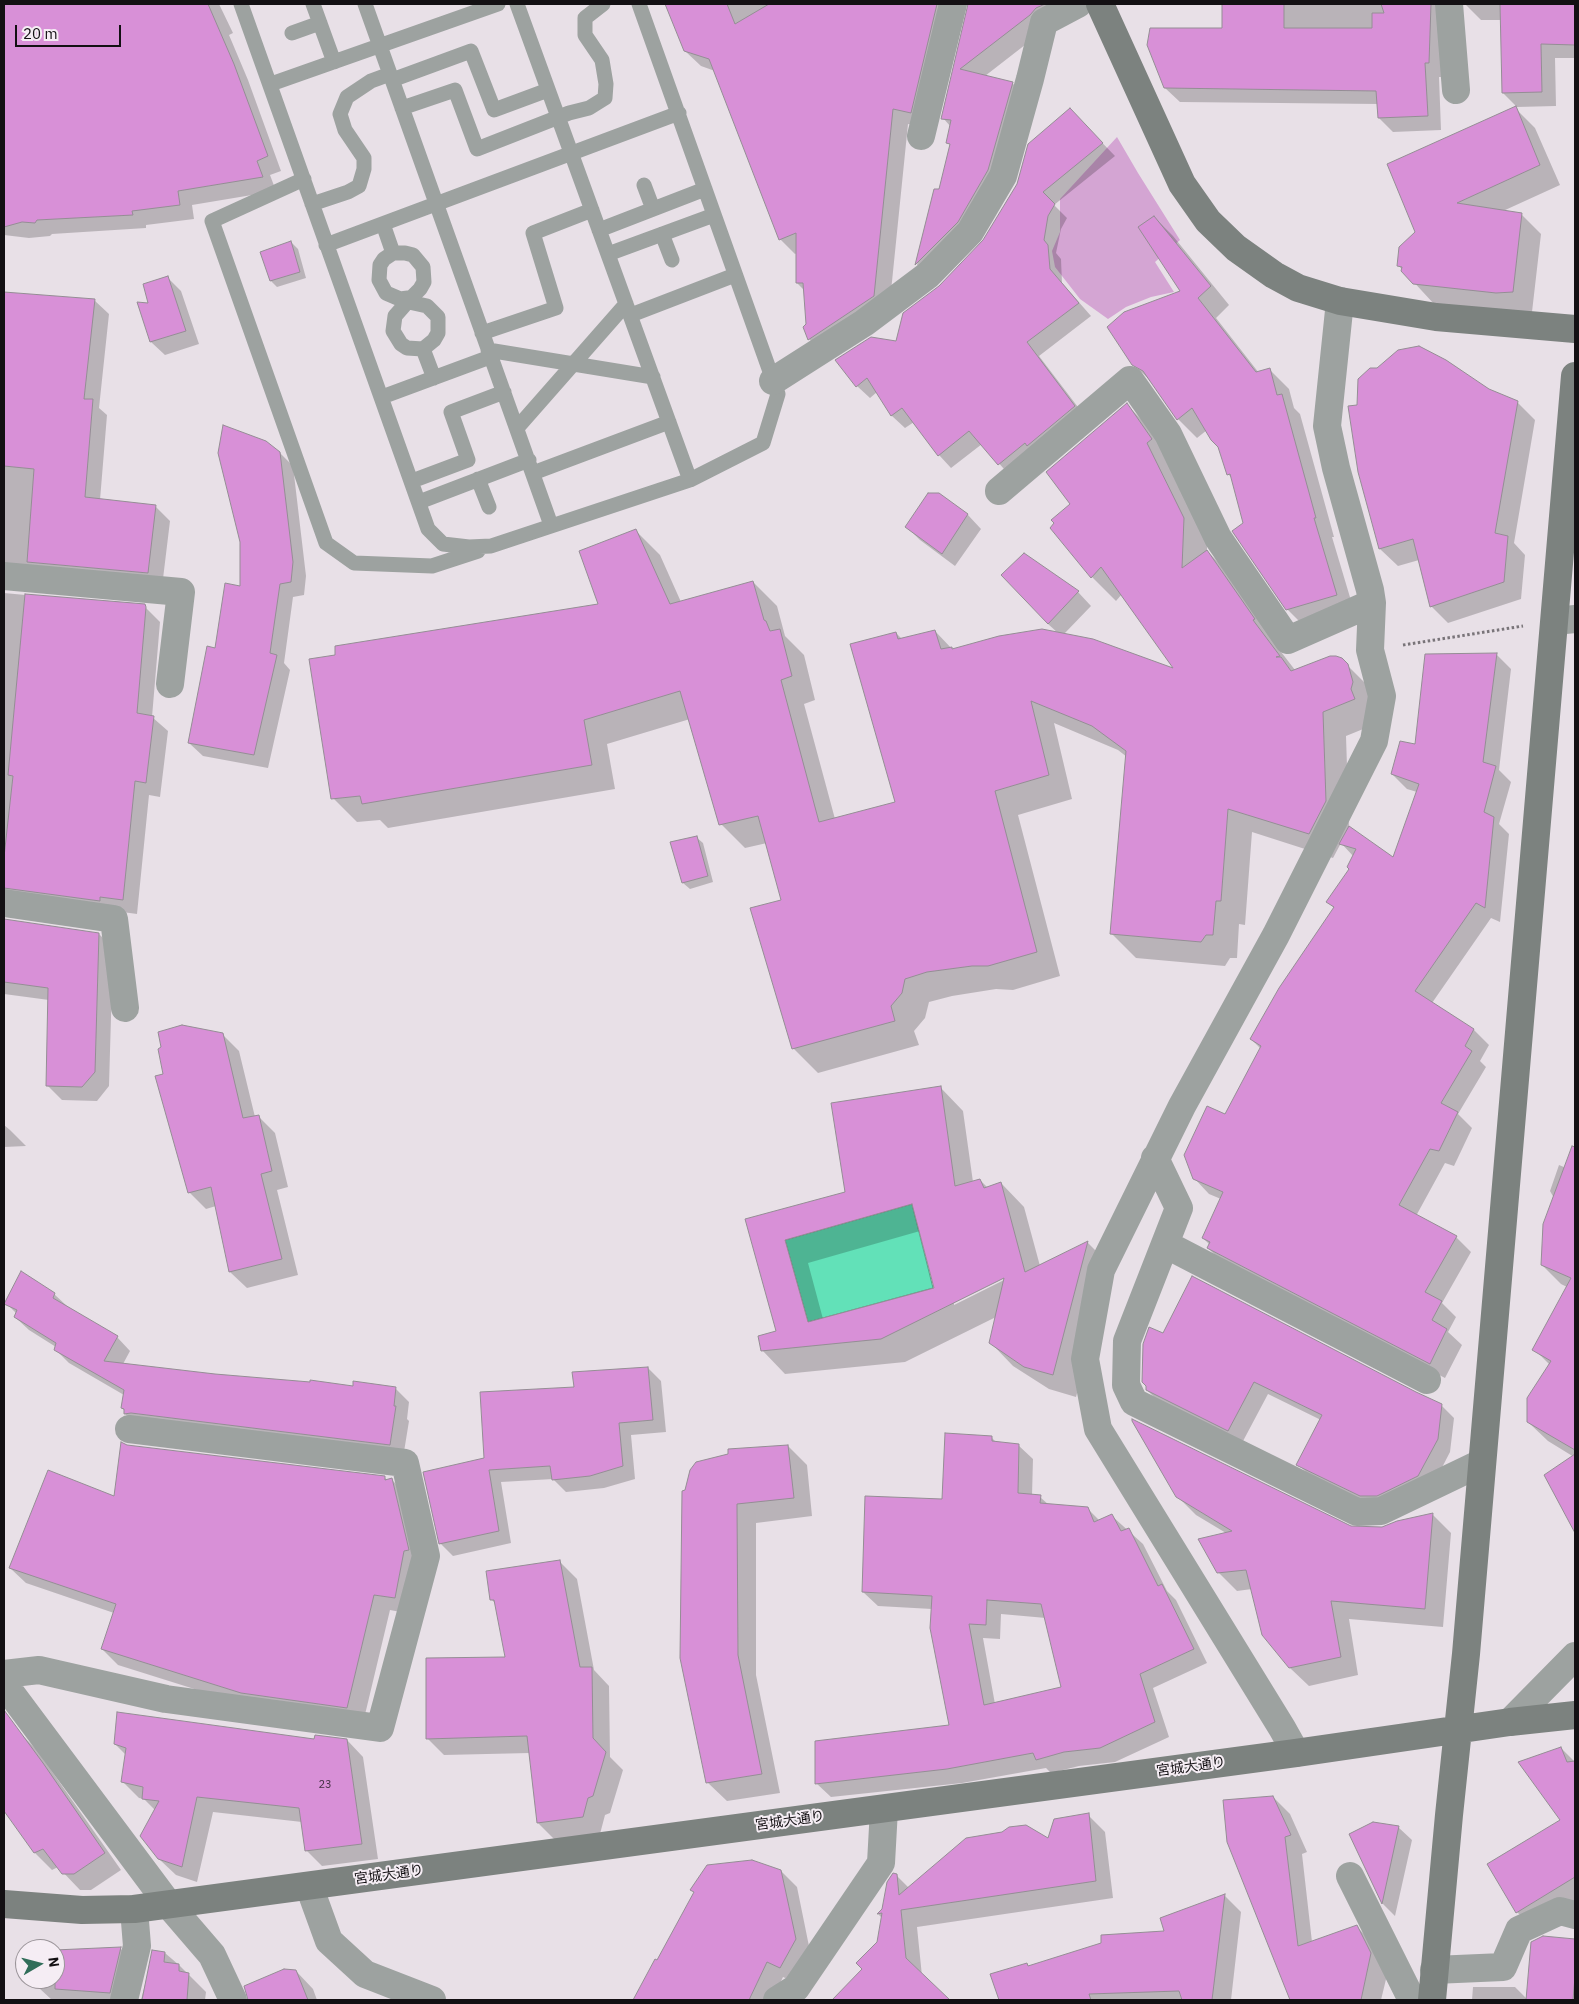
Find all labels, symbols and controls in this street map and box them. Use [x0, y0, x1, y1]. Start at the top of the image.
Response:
scale bar [18, 15, 124, 47]
text: 20 m [23, 24, 58, 43]
street label: 宮城大通り [1155, 1754, 1227, 1780]
house number: 23 [318, 1778, 332, 1792]
street label: 宮城大通り [754, 1808, 826, 1834]
street label: 宮城大通り [353, 1862, 425, 1888]
north arrow [15, 1939, 65, 1989]
text: N [44, 1956, 63, 1968]

